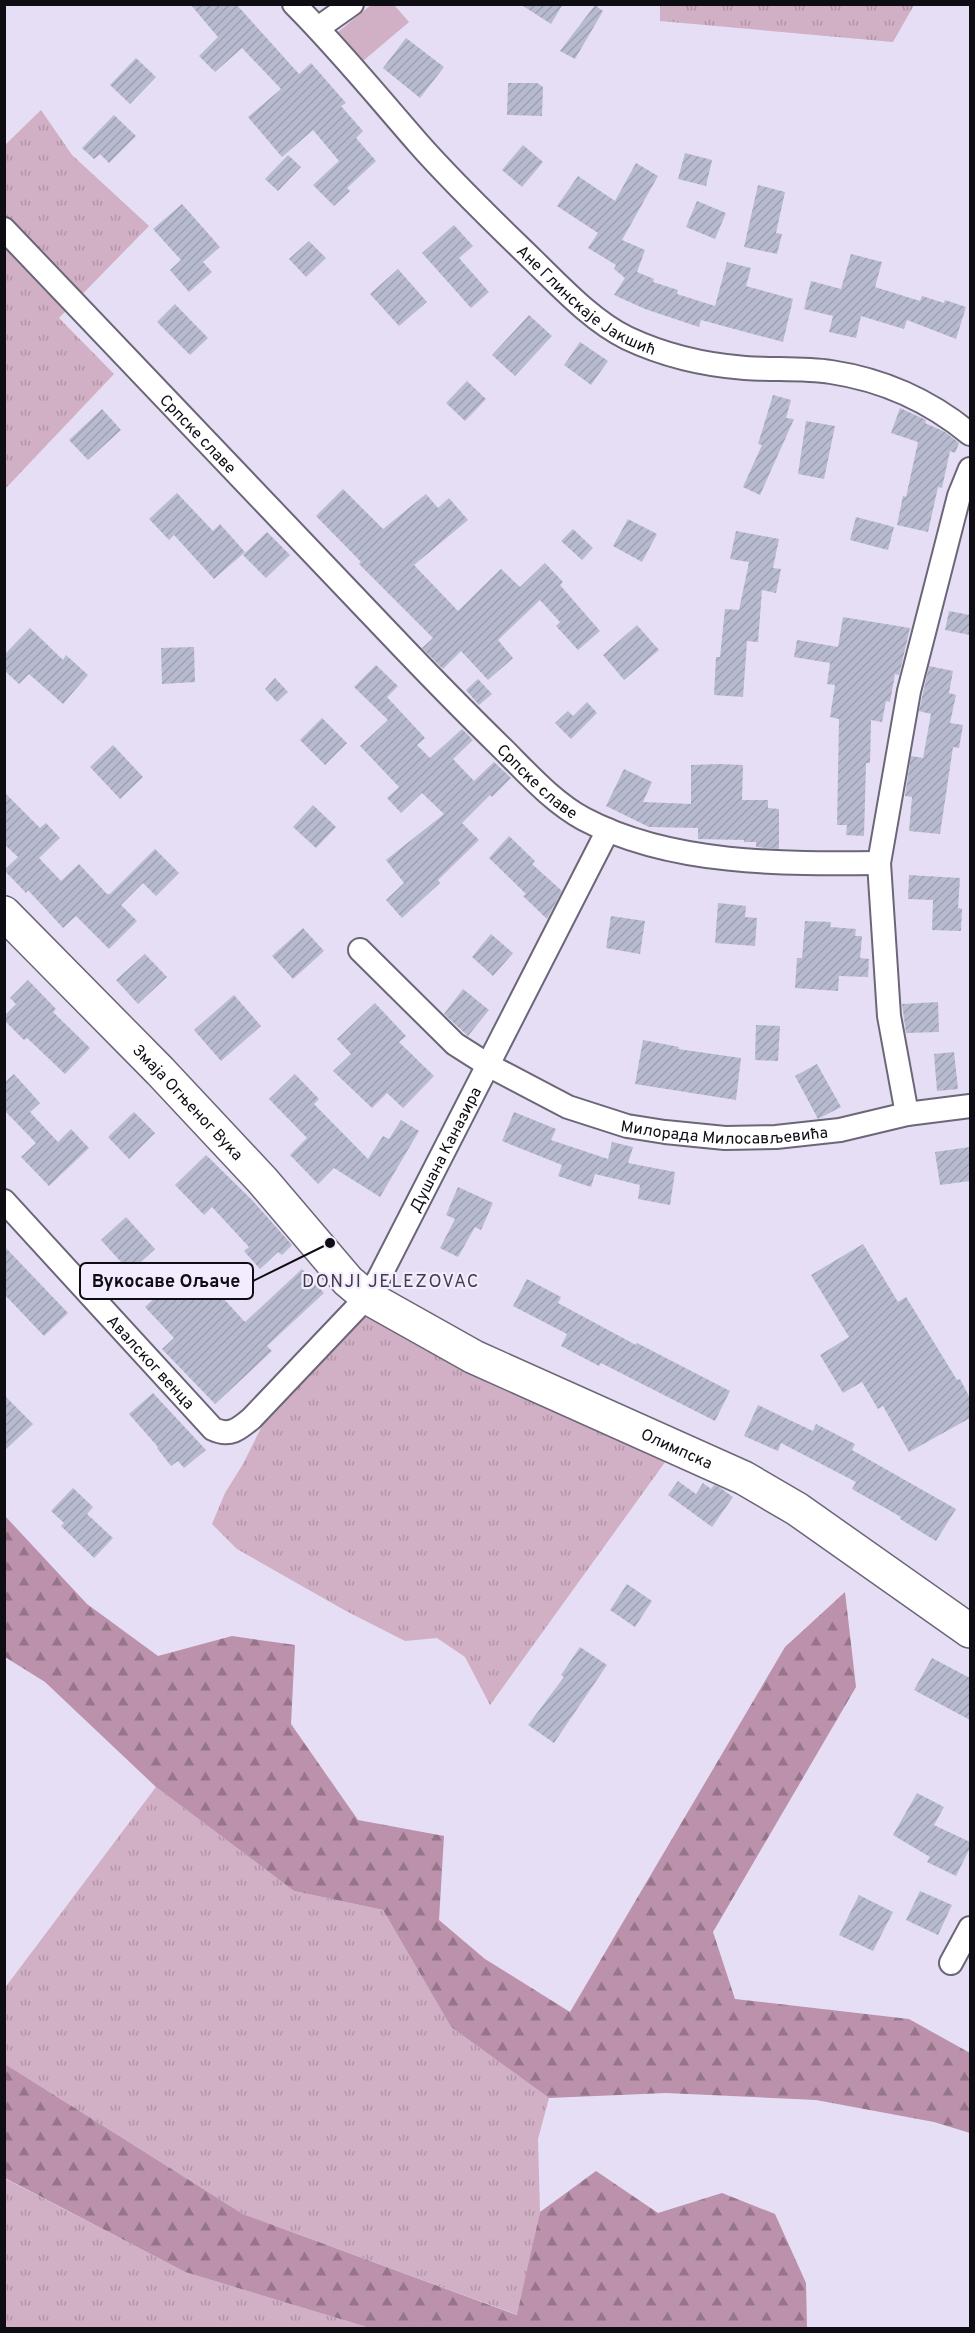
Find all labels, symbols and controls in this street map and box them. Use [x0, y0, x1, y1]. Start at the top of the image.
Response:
street label: Ане Глинскаје Јакшић [512, 242, 658, 361]
street label: Српске славе [154, 391, 240, 479]
street label: Српске славе [492, 741, 581, 825]
street label: Змаја Огњеног Вука [127, 1041, 247, 1165]
street label: Душана Каназира [406, 1084, 487, 1216]
street label: Милорада Милосављевића [619, 1117, 829, 1150]
callout: Вукосаве Ољаче [80, 1263, 253, 1299]
text: Вукосаве Ољаче [92, 1271, 240, 1294]
district label: DONJI JELEZOVAC [302, 1271, 480, 1294]
street label: Авалског венца [102, 1312, 198, 1414]
street label: Олимпска [637, 1425, 715, 1475]

